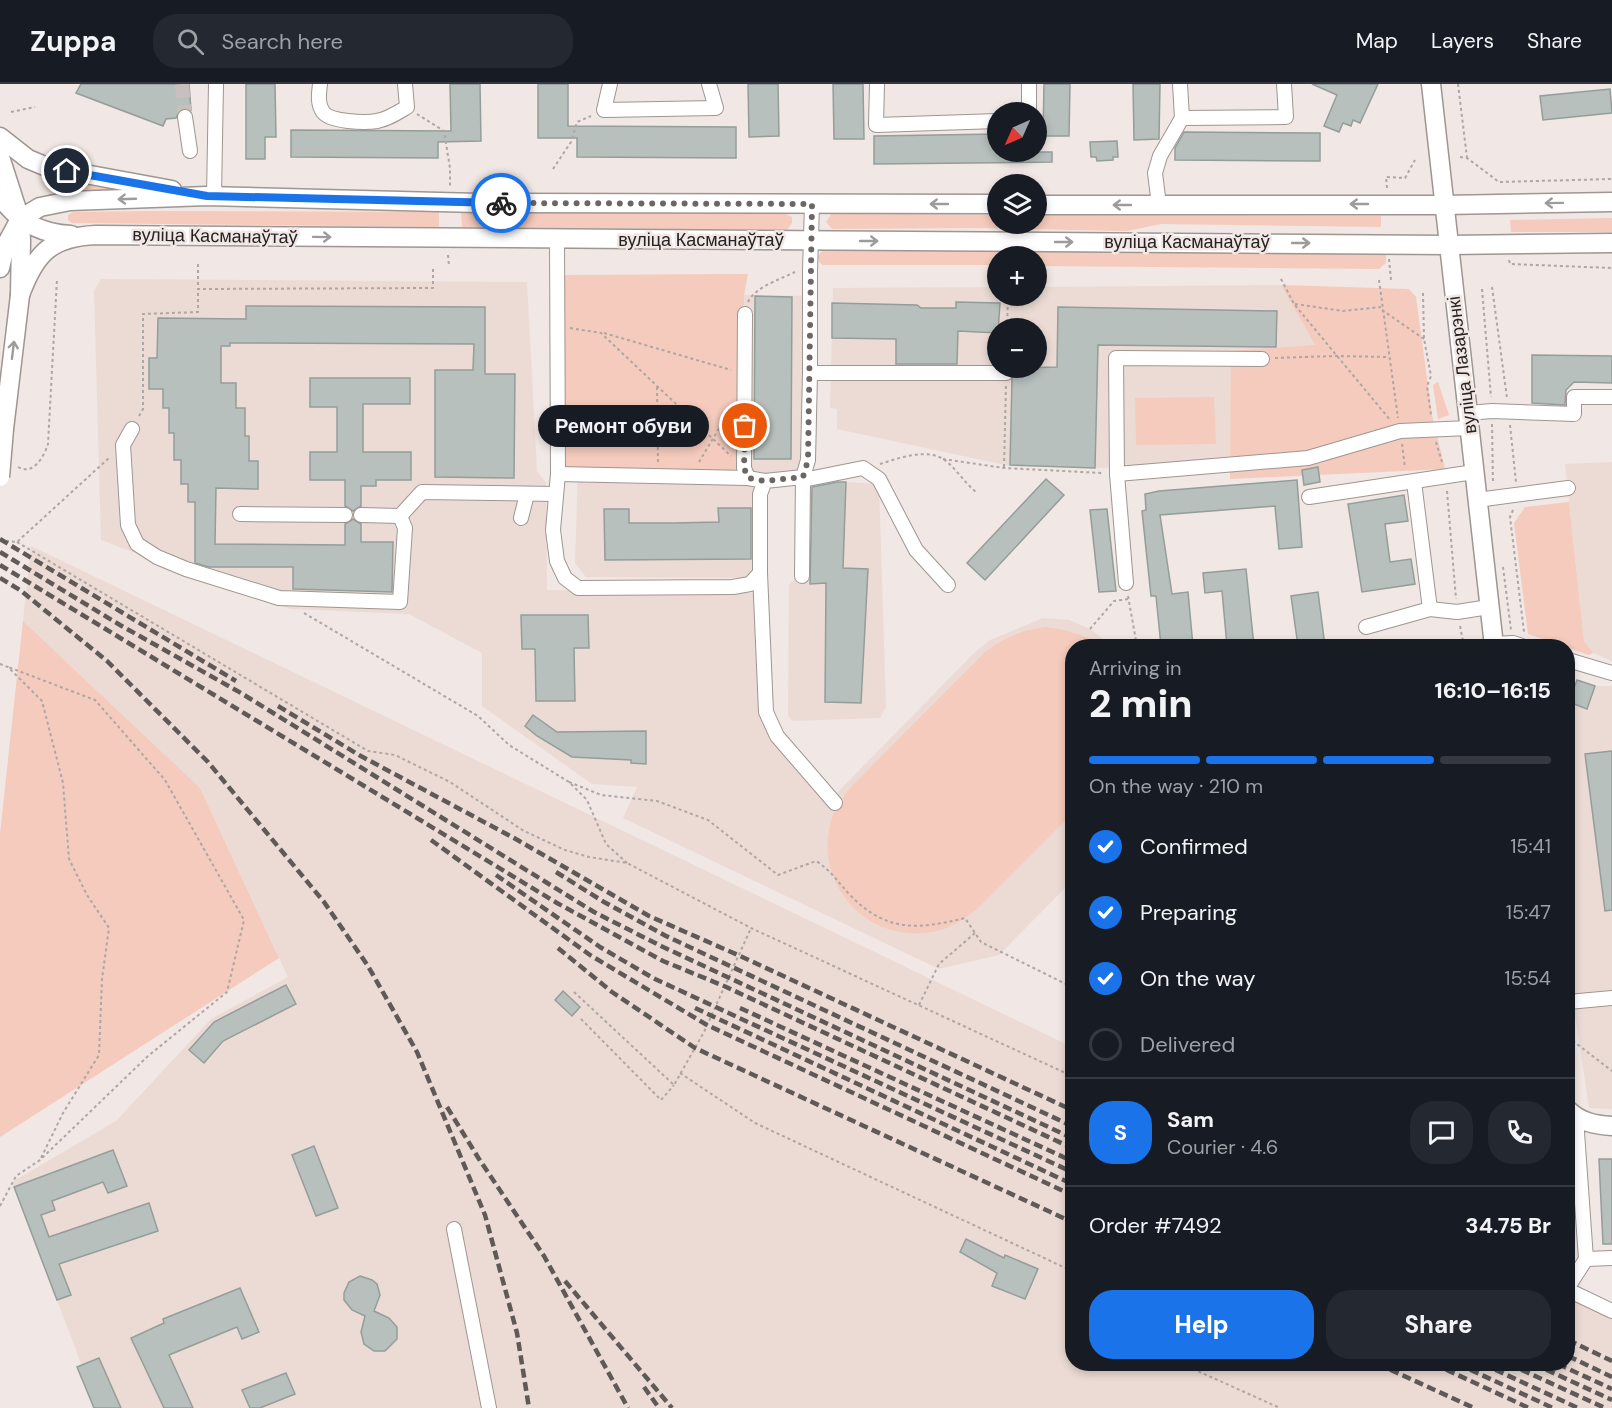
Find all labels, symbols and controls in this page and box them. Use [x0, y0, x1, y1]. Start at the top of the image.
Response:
search box [153, 14, 573, 68]
text: Zuppa [30, 23, 117, 60]
icon: search [174, 25, 207, 58]
text: Search here [222, 27, 343, 56]
text: Map [1356, 27, 1398, 55]
text: Layers [1431, 27, 1494, 55]
text: Share [1527, 27, 1582, 55]
north arrow [987, 102, 1047, 162]
map controls [987, 102, 1047, 378]
pin [41, 145, 92, 196]
icon: home [50, 154, 83, 187]
courier [471, 173, 531, 233]
button: layers [987, 174, 1047, 234]
icon: bike [485, 187, 518, 220]
one-way arrow [118, 193, 138, 205]
one-way arrow [930, 198, 950, 210]
one-way arrow [1349, 198, 1369, 210]
one-way arrow [1544, 198, 1564, 209]
one-way arrow [1112, 199, 1132, 211]
street label: вуліца Касманаўтаў [132, 223, 298, 249]
street label: вуліца Касманаўтаў [618, 228, 784, 252]
street label: вуліца Касманаўтаў [1104, 230, 1270, 254]
one-way arrow [312, 231, 332, 243]
one-way arrow [859, 235, 879, 247]
one-way arrow [1054, 236, 1074, 248]
one-way arrow [1291, 237, 1311, 249]
button: + [987, 246, 1047, 306]
street label: вуліца Лазарэнкі [1442, 295, 1482, 435]
button: − [987, 318, 1047, 378]
one-way arrow [8, 340, 19, 360]
pin [719, 400, 770, 451]
callout: Ремонт обуви [538, 405, 709, 447]
icon: bag [728, 409, 761, 442]
text: Ремонт обуви [555, 413, 692, 439]
text: Arriving in [1089, 655, 1181, 681]
text: 16:10–16:15 [1435, 676, 1551, 705]
text: 2 min [1089, 678, 1193, 729]
text: On the way · 210 m [1089, 773, 1263, 799]
icon: check [1089, 830, 1122, 863]
text: Confirmed [1140, 832, 1248, 861]
text: 15:41 [1510, 833, 1551, 859]
icon: check [1089, 896, 1122, 929]
text: Preparing [1140, 898, 1237, 927]
text: 15:47 [1506, 899, 1551, 925]
icon: check [1089, 962, 1122, 995]
text: On the way [1140, 964, 1255, 993]
text: 15:54 [1504, 965, 1551, 991]
text: Delivered [1140, 1030, 1235, 1059]
button: chat [1410, 1101, 1473, 1164]
button: phone [1488, 1101, 1551, 1164]
text: Sam [1167, 1105, 1214, 1134]
text: S [1114, 1118, 1127, 1147]
text: Courier · 4.6 [1167, 1134, 1278, 1160]
text: Order #7492 [1089, 1211, 1222, 1240]
text: 34.75 Br [1465, 1211, 1551, 1240]
button: Help [1089, 1290, 1314, 1359]
button: Share [1326, 1290, 1551, 1359]

